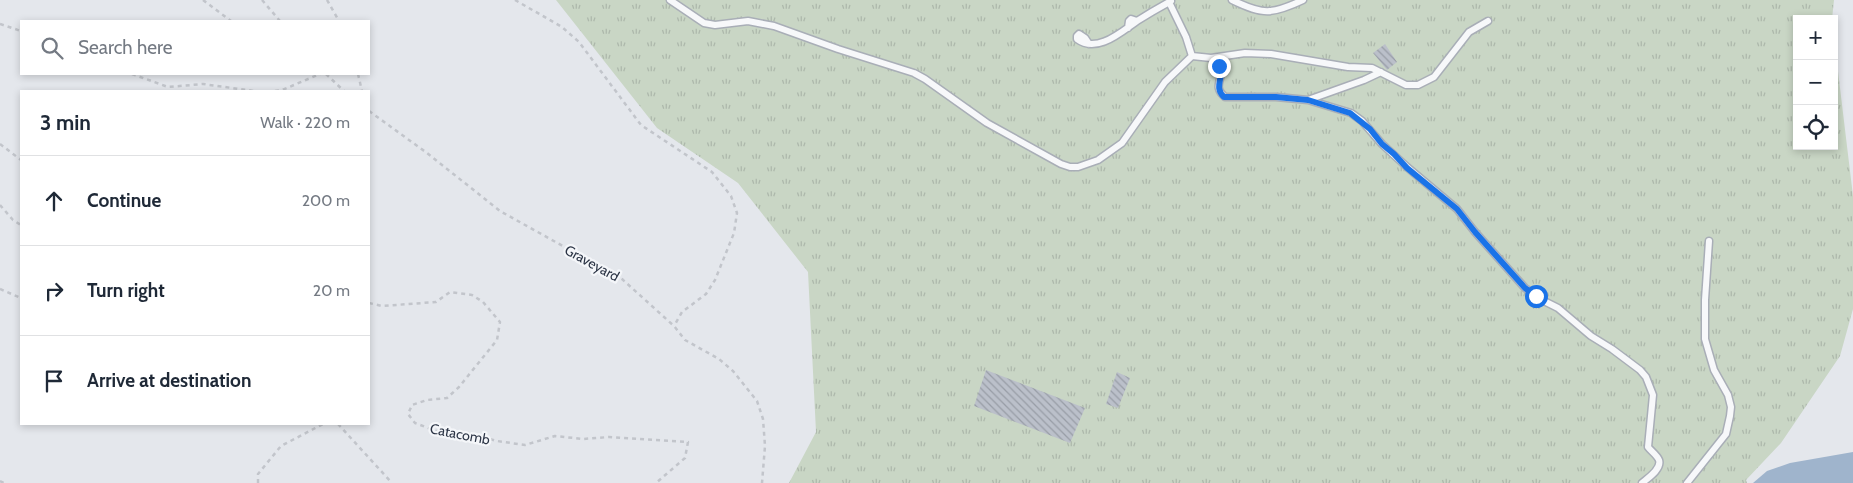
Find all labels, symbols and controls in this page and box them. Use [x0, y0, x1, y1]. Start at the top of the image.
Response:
map controls [1793, 15, 1838, 150]
button: + [1793, 15, 1838, 60]
search box [20, 20, 370, 75]
icon: search [38, 34, 66, 62]
text: Search here [78, 36, 172, 59]
route end [1208, 55, 1231, 78]
button: − [1793, 60, 1838, 105]
button: locate [1793, 105, 1838, 150]
text: 3 min [40, 110, 91, 135]
text: Walk · 220 m [260, 113, 350, 132]
icon: ahead [40, 187, 68, 215]
text: Continue [87, 189, 161, 212]
text: 200 m [302, 191, 350, 210]
street label: Graveyard [562, 241, 622, 285]
icon: right [40, 277, 68, 305]
text: Turn right [87, 279, 165, 302]
text: 20 m [313, 281, 350, 300]
route start [1525, 285, 1548, 308]
icon: arrive [40, 367, 68, 395]
text: Arrive at destination [87, 369, 251, 392]
street label: Catacomb [429, 419, 492, 449]

